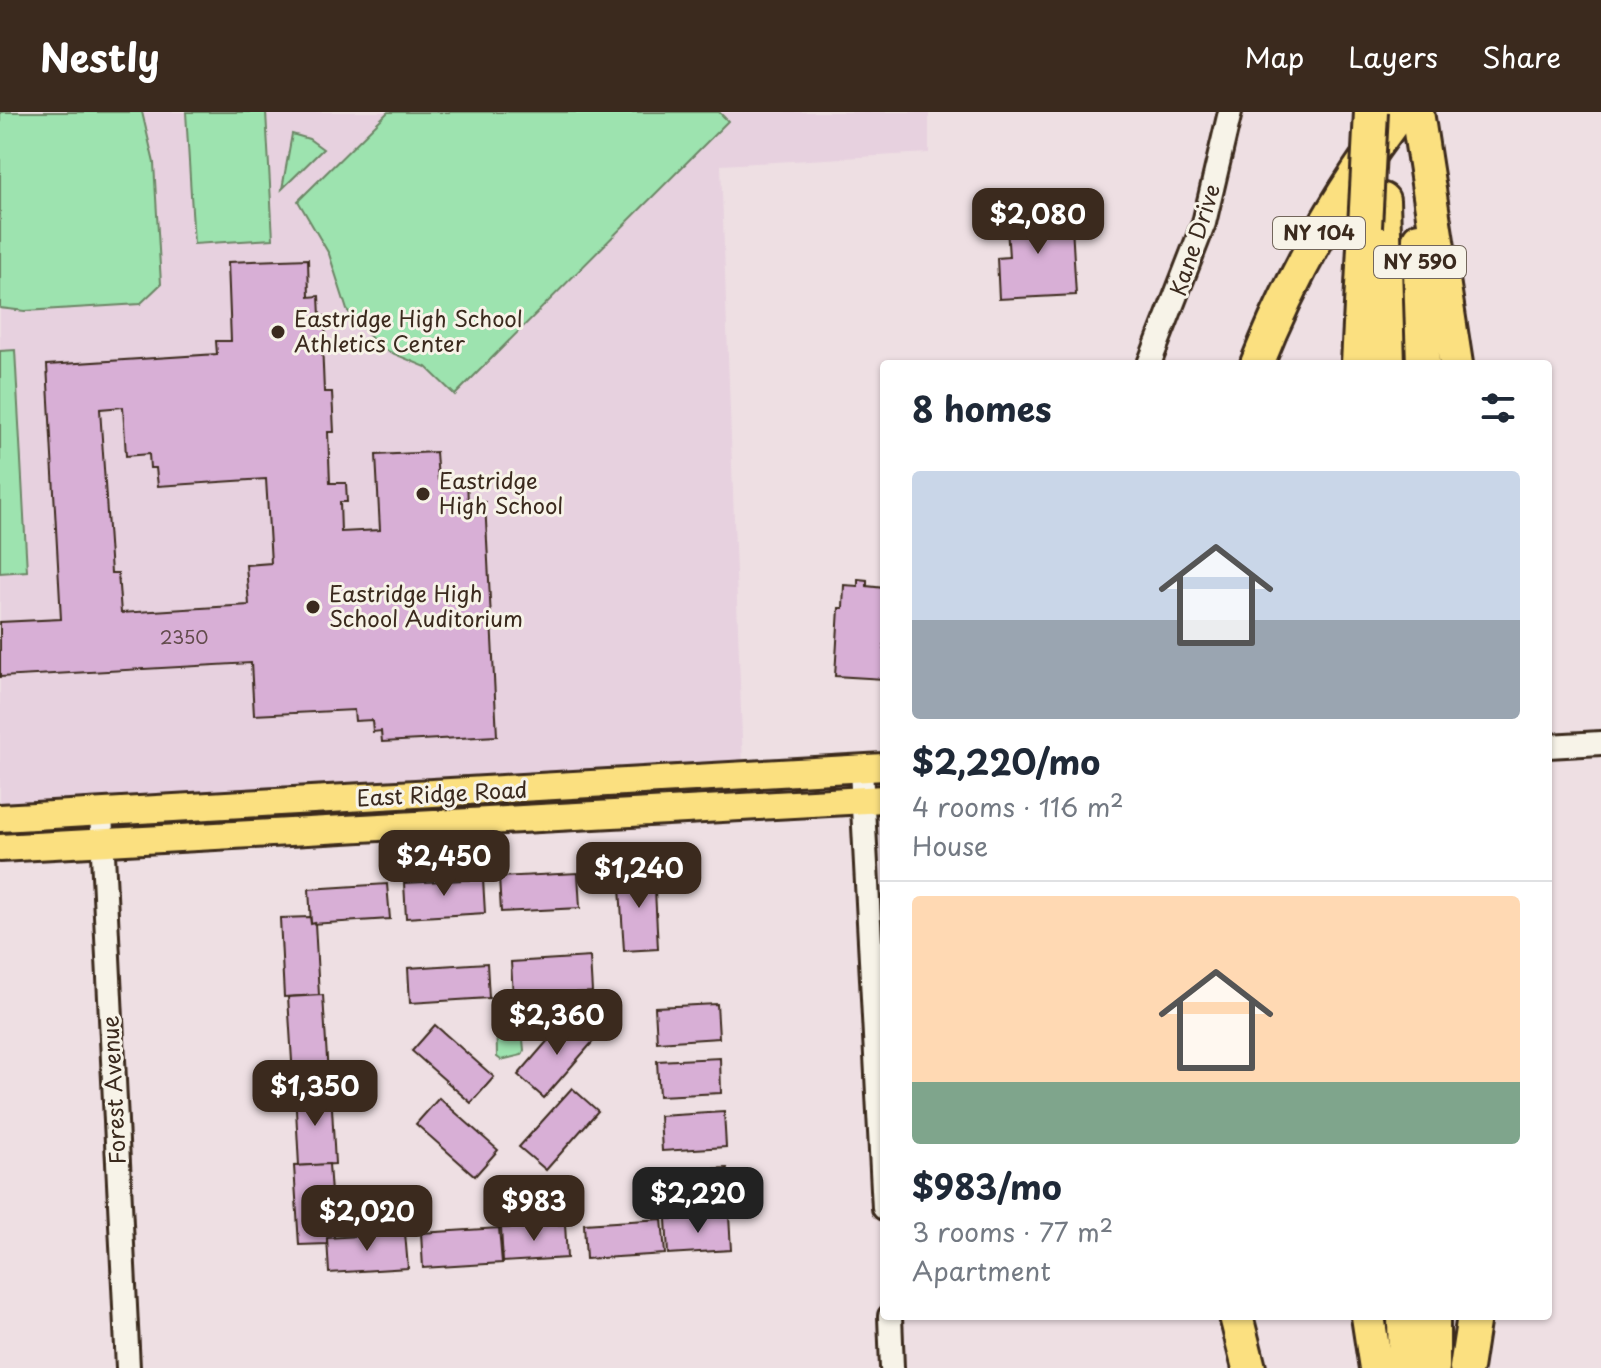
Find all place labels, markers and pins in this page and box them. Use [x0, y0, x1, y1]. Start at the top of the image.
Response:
pin: $2,080 [973, 188, 1103, 256]
place label: Eastridge High School Athletics Center [294, 301, 523, 359]
marker: Eastridge High School Athletics Center [269, 323, 287, 341]
place label: Eastridge High School [439, 463, 563, 521]
marker: Eastridge High School [414, 485, 432, 503]
place label: Eastridge High School Auditorium [329, 576, 523, 634]
marker: Eastridge High School Auditorium [304, 598, 322, 616]
pin: $2,450 [379, 830, 509, 898]
pin: $1,240 [574, 842, 704, 910]
pin: $2,360 [492, 989, 622, 1057]
pin: $1,350 [250, 1060, 380, 1128]
pin: $2,220 [633, 1167, 763, 1235]
pin: $983 [487, 1175, 581, 1243]
pin: $2,020 [302, 1185, 432, 1253]

